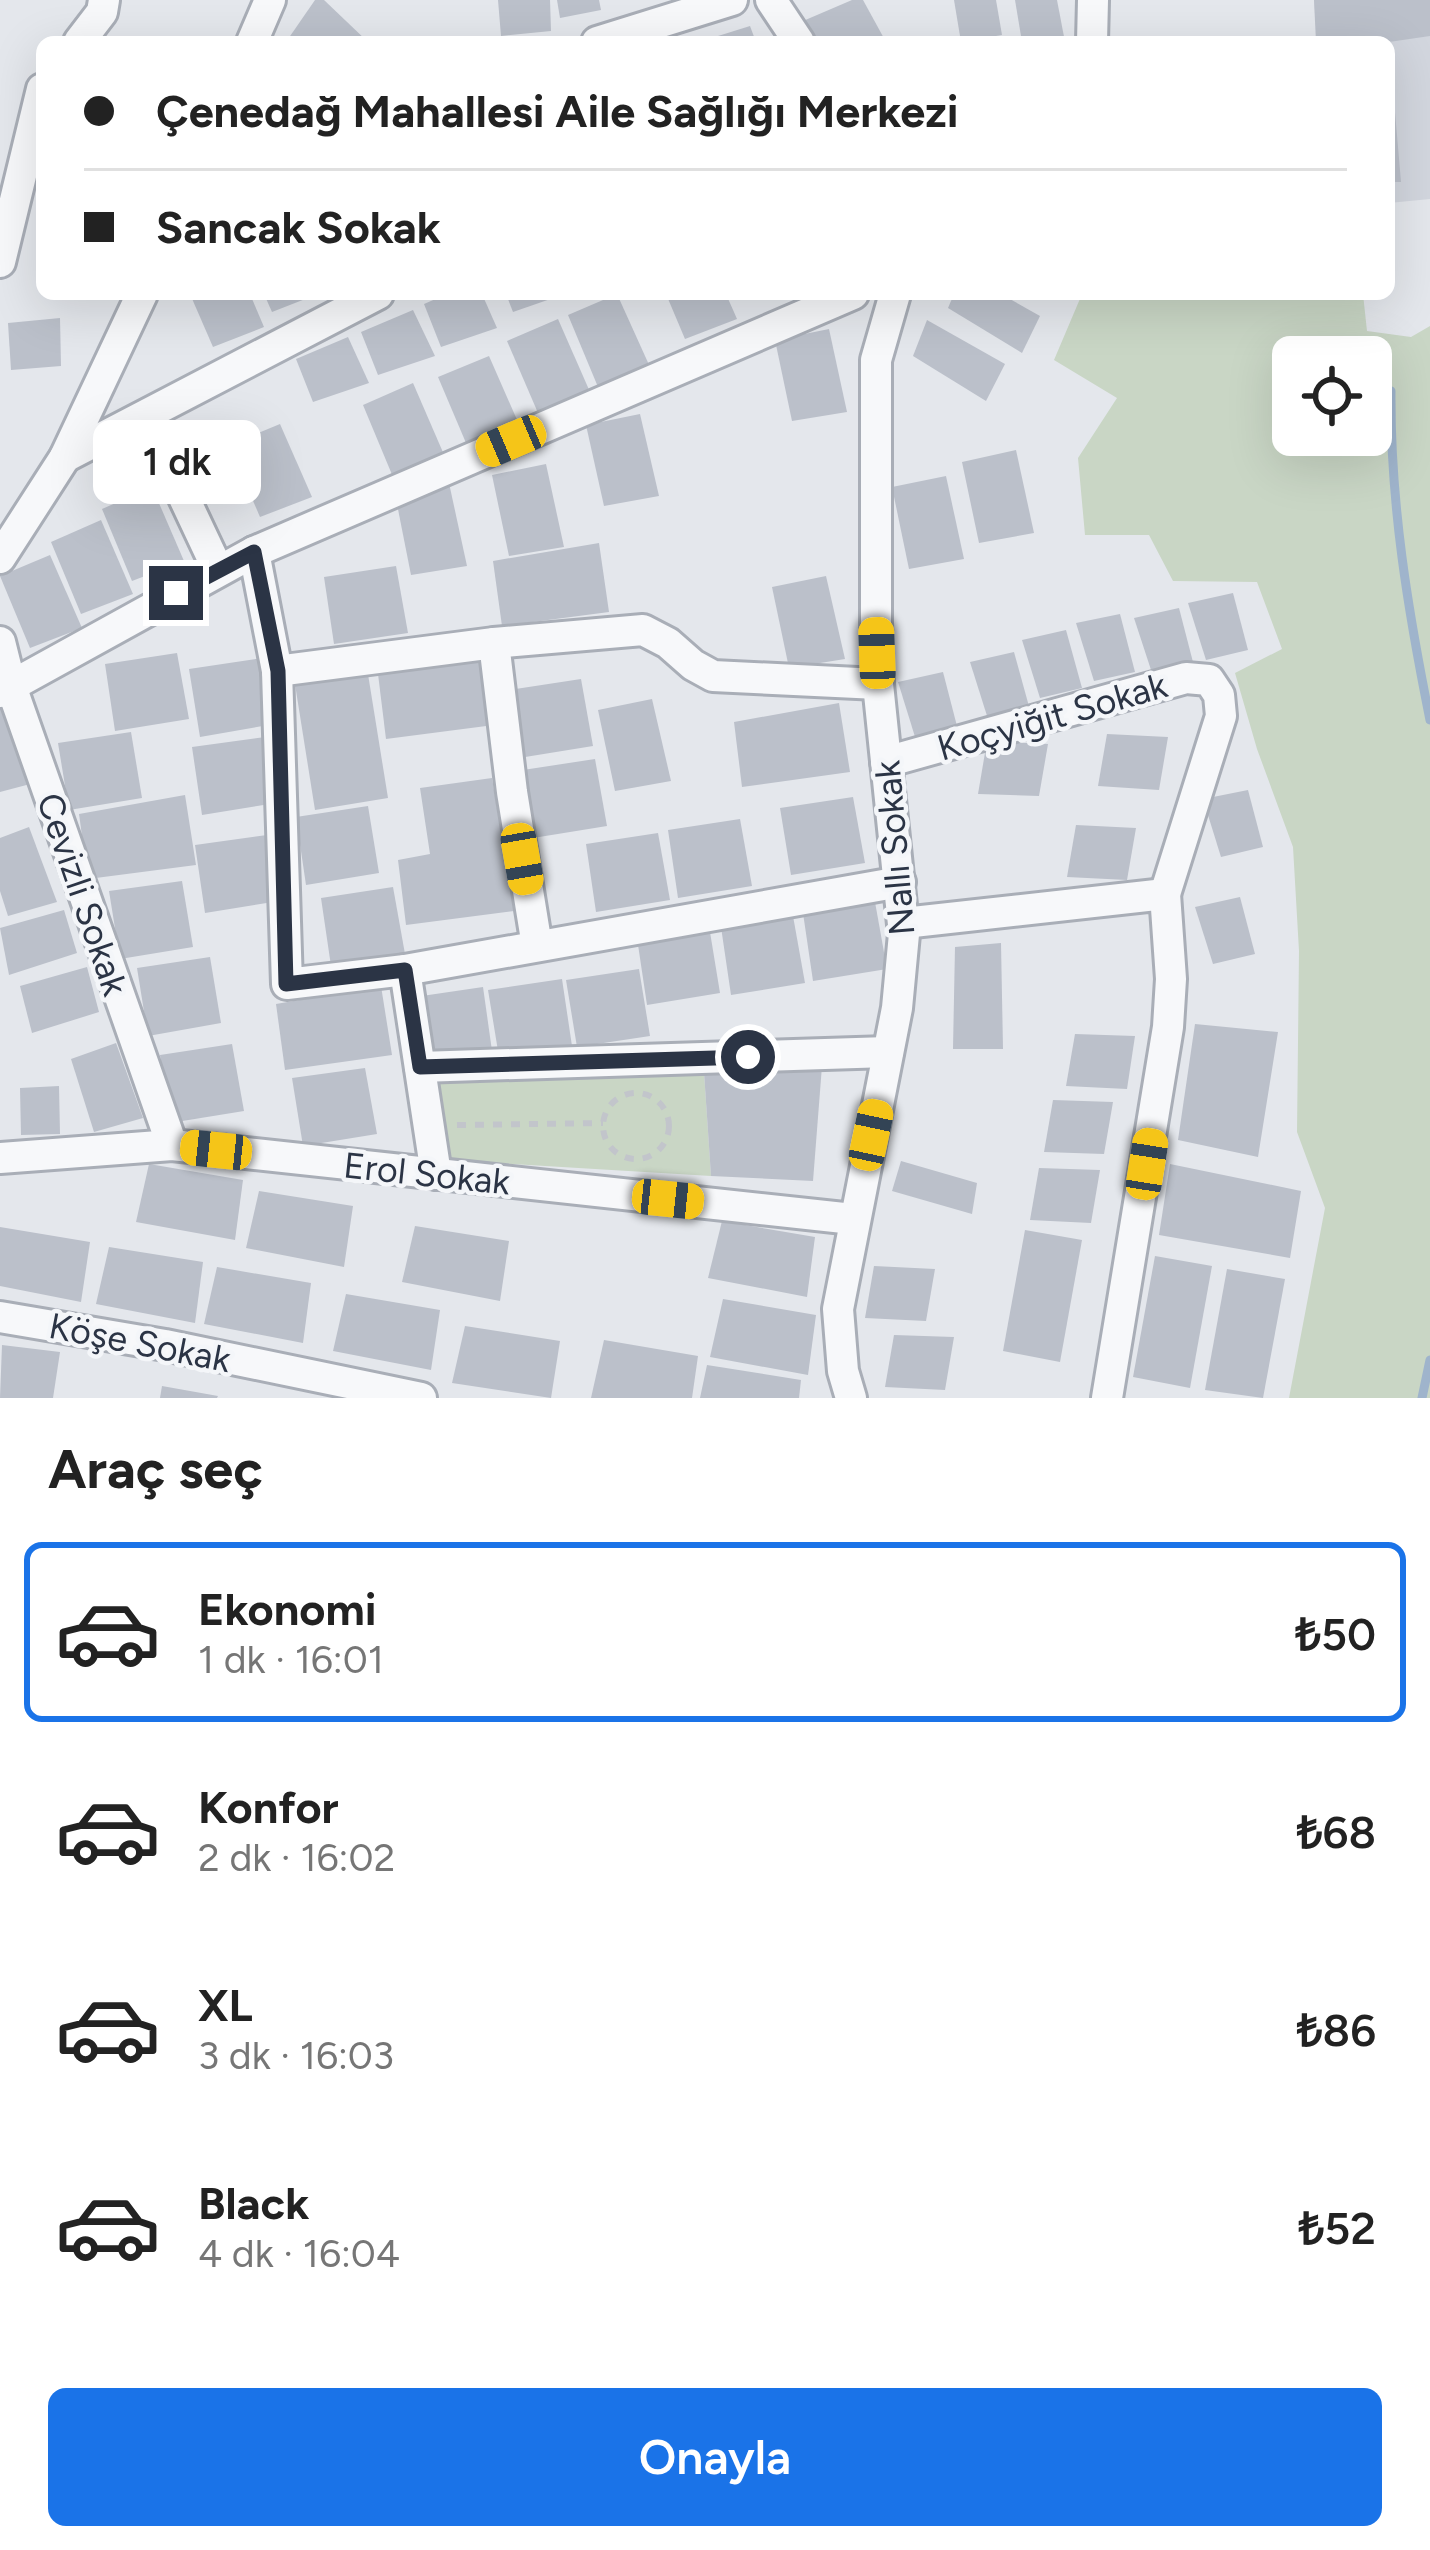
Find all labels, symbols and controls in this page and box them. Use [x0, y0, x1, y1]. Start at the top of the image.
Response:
text: Çenedağ Mahallesi Aile Sağlığı Merkezi [156, 84, 958, 138]
text: Sancak Sokak [156, 200, 441, 254]
map controls [1272, 336, 1392, 456]
button: locate [1272, 336, 1392, 456]
car [471, 410, 551, 472]
callout: 1 dk [92, 419, 260, 503]
text: 1 dk [143, 438, 211, 485]
route end [149, 566, 203, 620]
car [858, 616, 896, 690]
street label: Koçyiğit Sokak [932, 663, 1172, 770]
street label: Nallı Sokak [865, 758, 924, 937]
street label: Cevizli Sokak [28, 787, 137, 1001]
car [498, 820, 546, 898]
route start [721, 1030, 775, 1084]
car [846, 1096, 896, 1174]
car [1124, 1126, 1170, 1202]
car [178, 1128, 254, 1172]
street label: Erol Sokak [342, 1143, 513, 1204]
car [630, 1177, 706, 1221]
street label: Köşe Sokak [46, 1304, 235, 1381]
text: Araç seç [48, 1437, 263, 1502]
icon: car [54, 1578, 162, 1686]
text: Ekonomi [198, 1582, 376, 1636]
text: ₺50 [1295, 1607, 1376, 1661]
text: 1 dk · 16:01 [198, 1636, 384, 1683]
icon: car [54, 1776, 162, 1884]
text: Konfor [198, 1780, 339, 1834]
text: ₺68 [1297, 1805, 1376, 1859]
text: 2 dk · 16:02 [198, 1834, 395, 1881]
icon: car [54, 1974, 162, 2082]
text: XL [198, 1978, 253, 2032]
text: ₺86 [1297, 2003, 1376, 2057]
text: 3 dk · 16:03 [198, 2032, 394, 2079]
icon: car [54, 2172, 162, 2280]
text: Black [198, 2176, 309, 2230]
text: ₺52 [1299, 2201, 1376, 2255]
text: 4 dk · 16:04 [198, 2230, 400, 2277]
button: Onayla [48, 2388, 1382, 2526]

